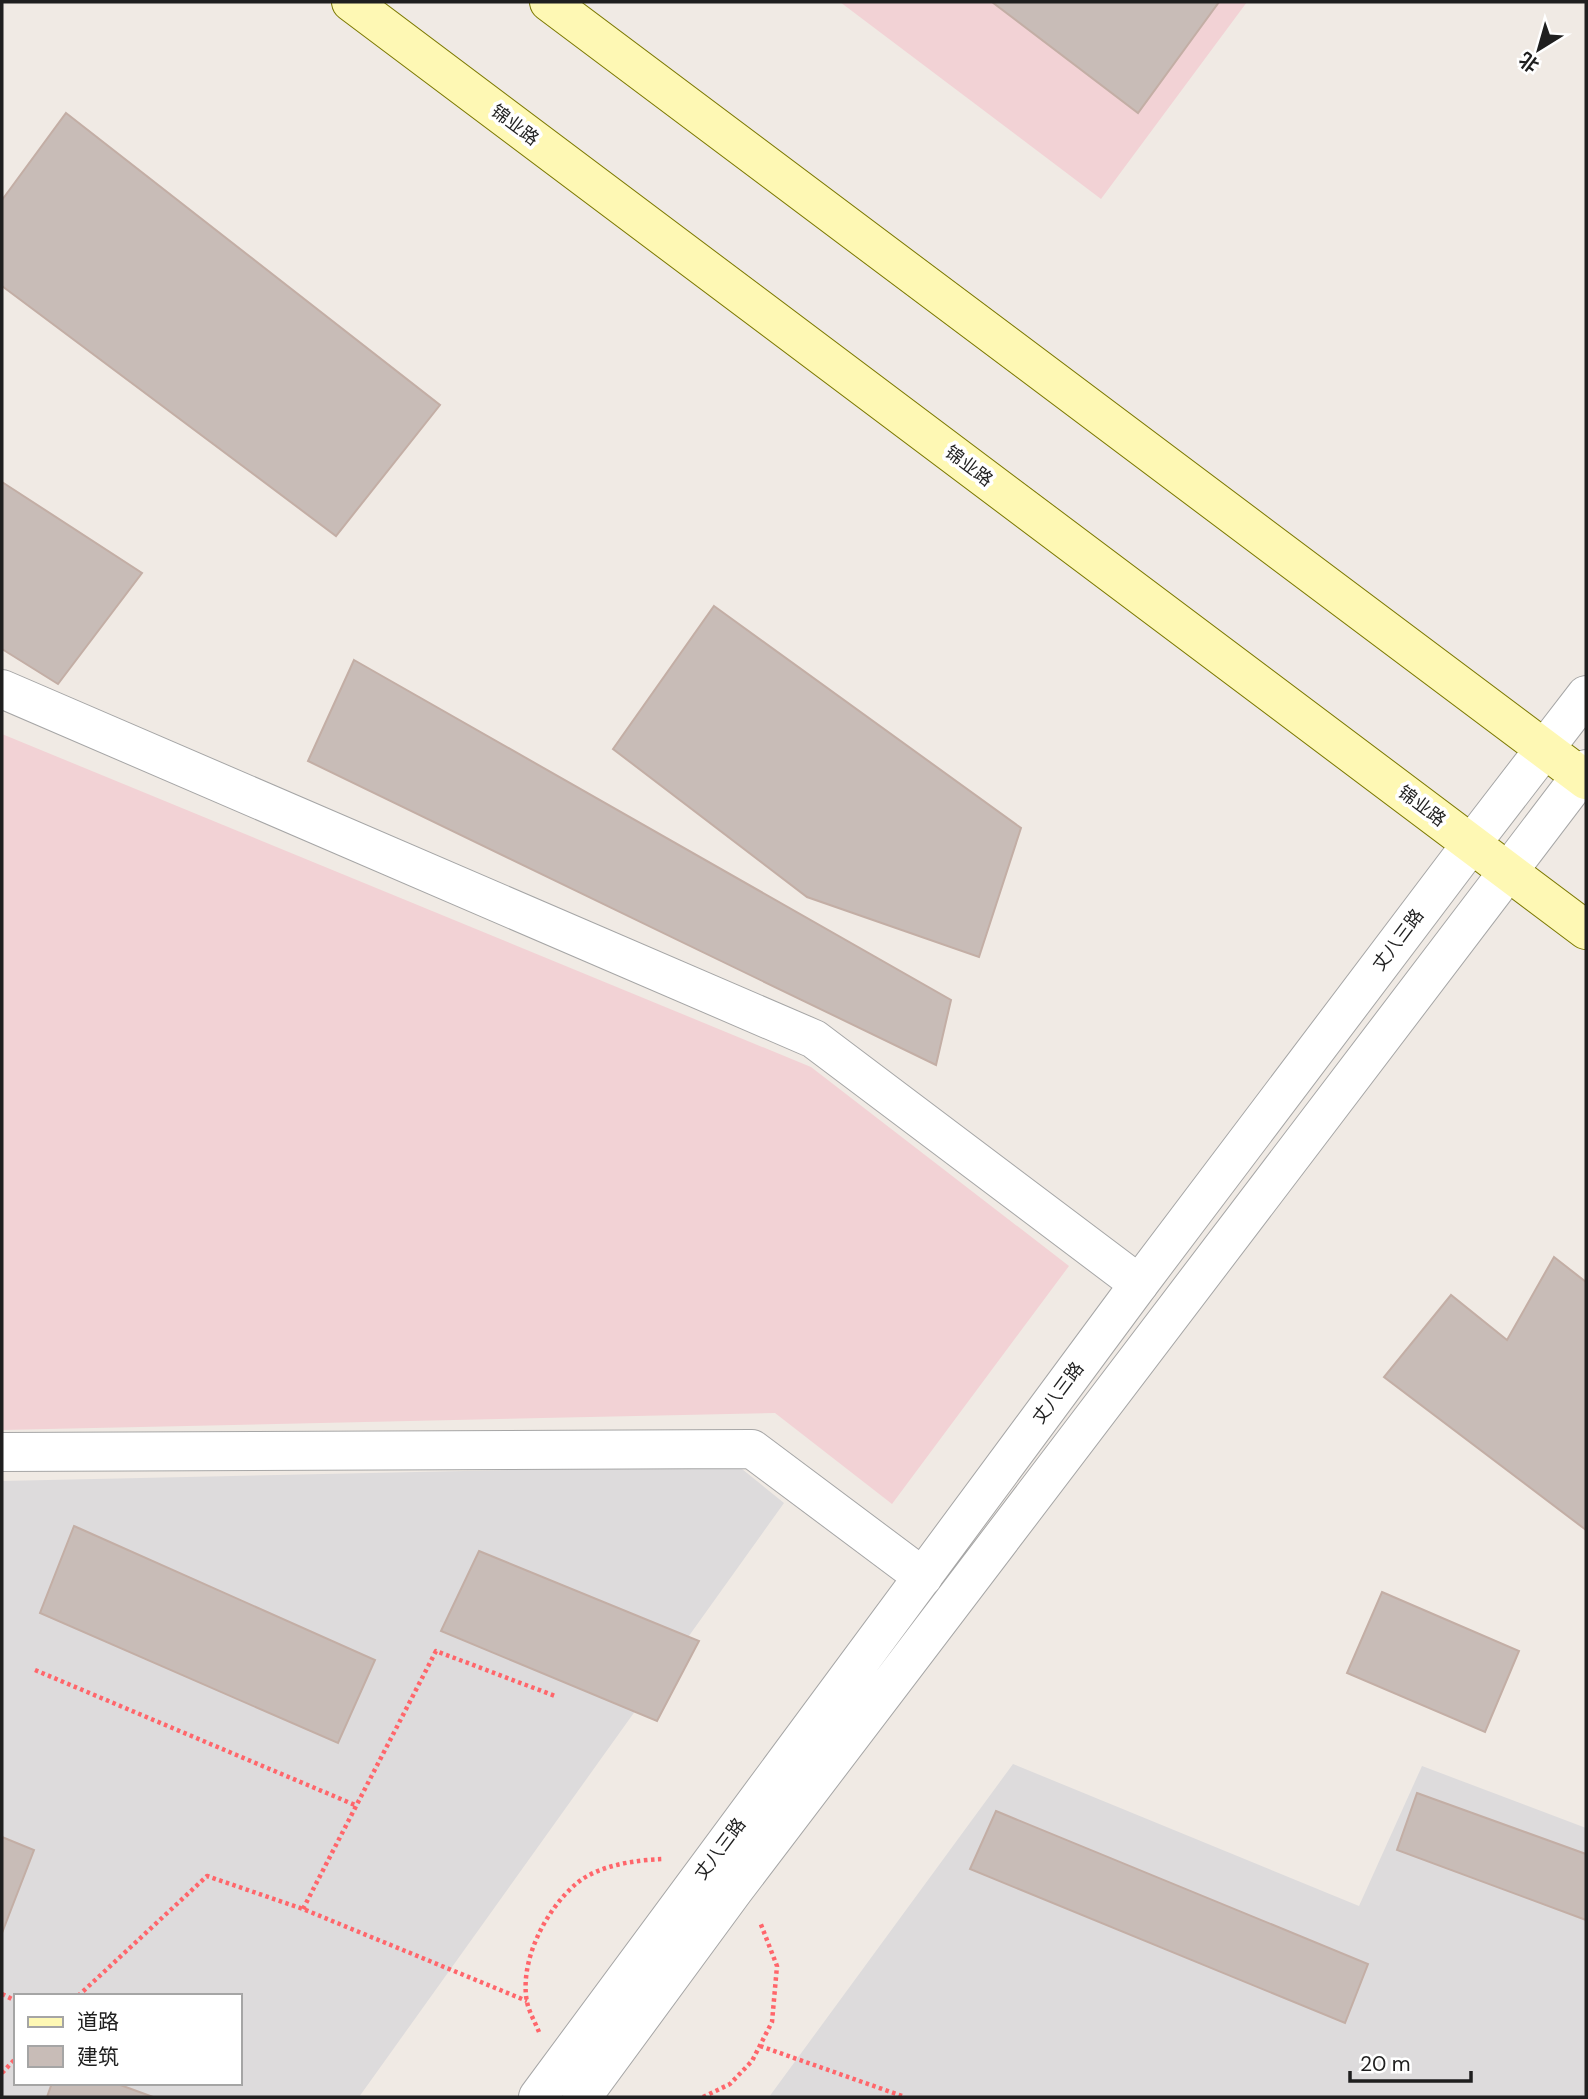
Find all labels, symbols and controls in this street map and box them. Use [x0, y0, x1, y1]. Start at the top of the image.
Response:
north arrow [1504, 14, 1574, 84]
text: 北 [1514, 46, 1544, 78]
street label: 锦业路 [486, 99, 544, 151]
street label: 锦业路 [940, 440, 998, 492]
street label: 锦业路 [1393, 780, 1451, 832]
street label: 丈八三路 [1367, 904, 1429, 976]
street label: 丈八三路 [1027, 1357, 1089, 1429]
street label: 丈八三路 [689, 1813, 751, 1885]
legend [14, 1994, 242, 2085]
text: 道路 [77, 2008, 119, 2036]
scale bar [1350, 2039, 1471, 2084]
text: 建筑 [77, 2043, 119, 2071]
text: 20 m [1360, 2050, 1411, 2078]

